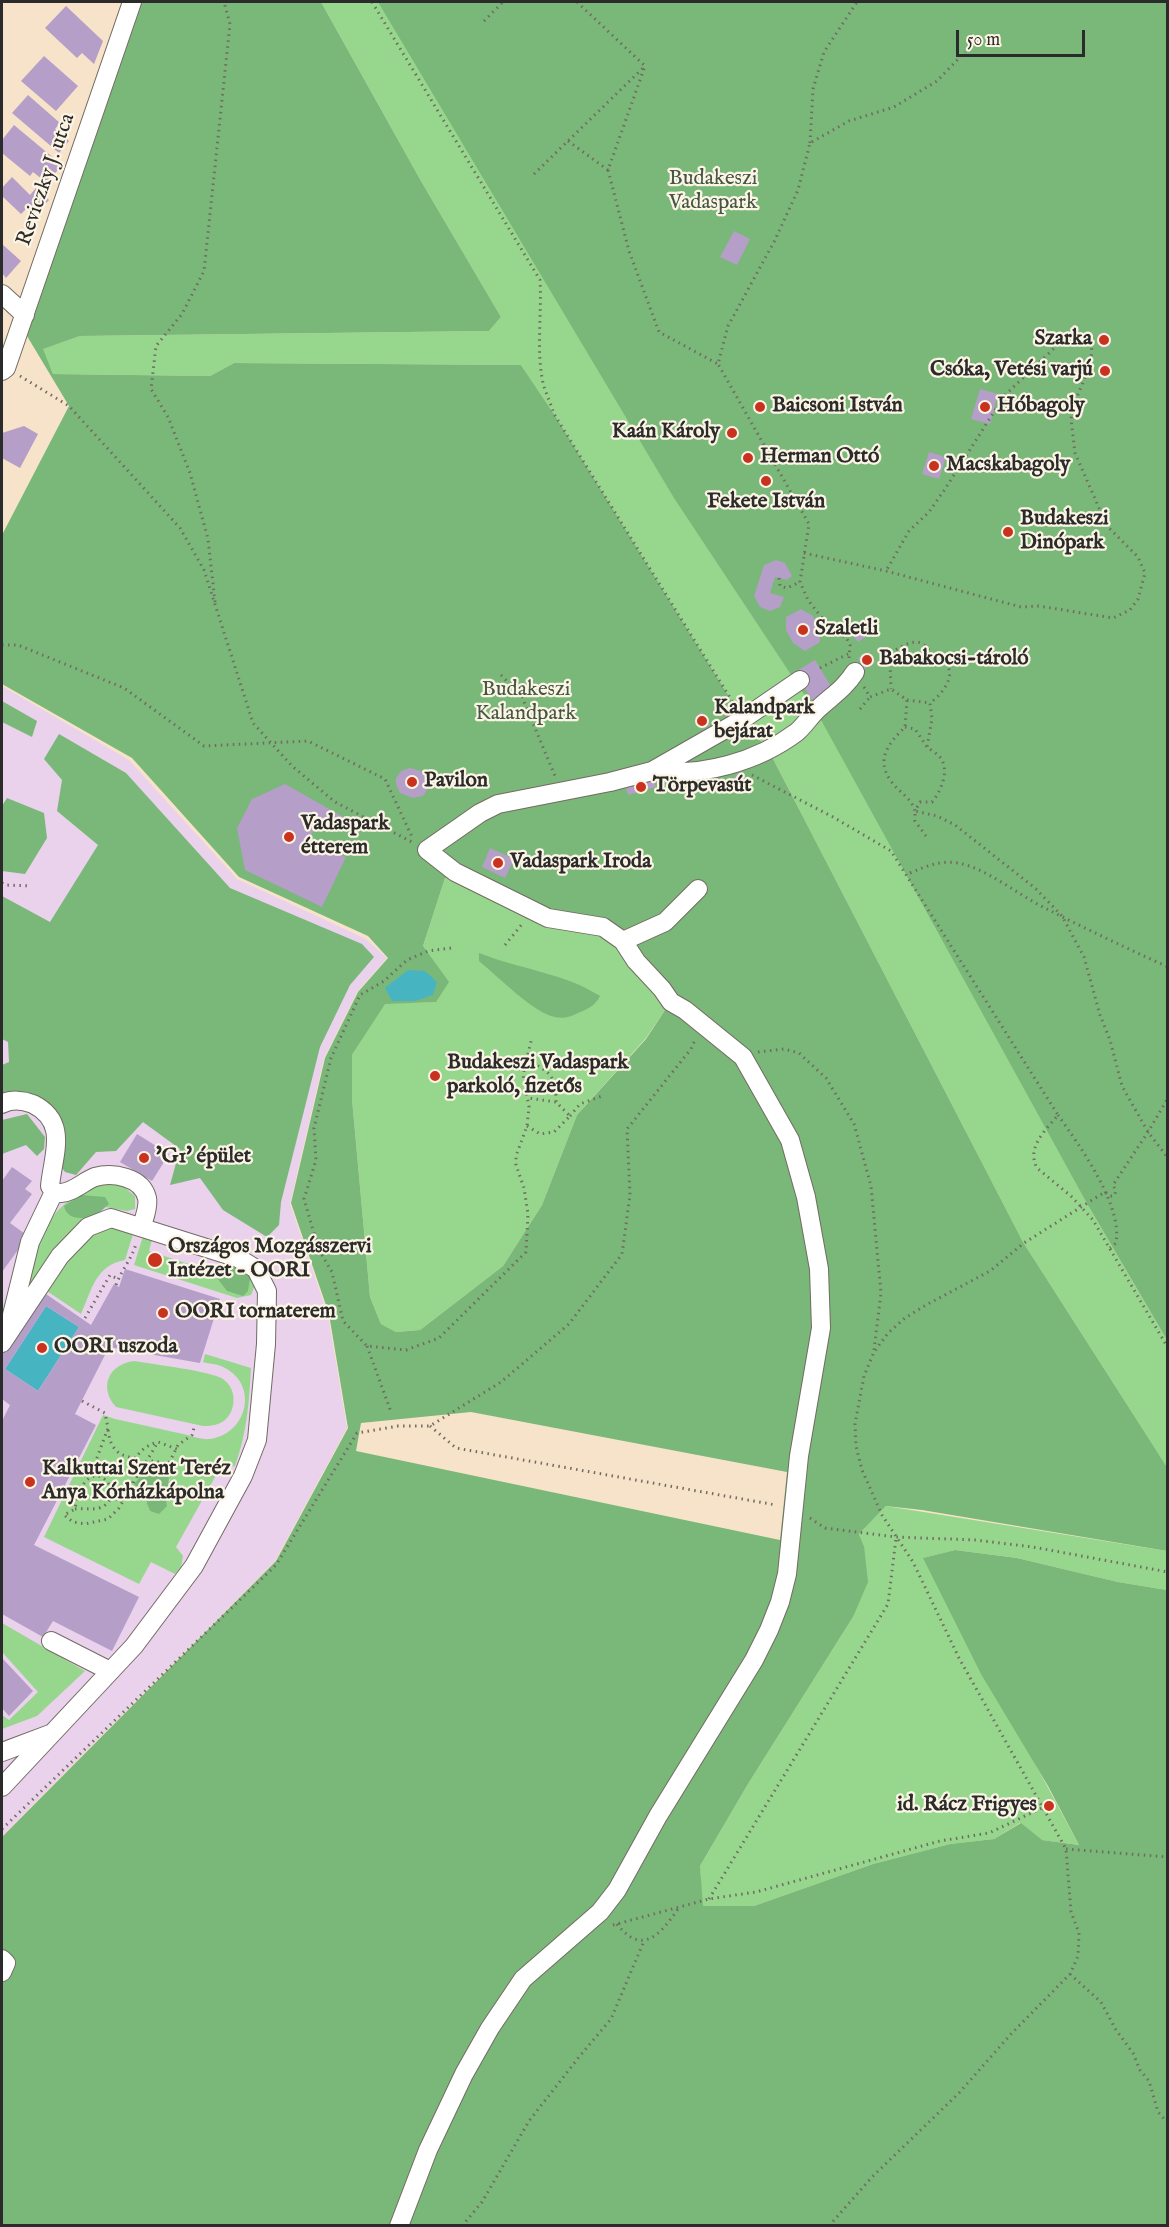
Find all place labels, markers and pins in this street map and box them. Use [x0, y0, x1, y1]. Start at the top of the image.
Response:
place label: Szarka [1034, 327, 1092, 353]
marker: Szarka [1097, 333, 1111, 347]
place label: Csóka, Vetési varjú [930, 358, 1093, 384]
marker: Csóka, Vetési varjú [1098, 364, 1112, 378]
place label: Baicsoni István [772, 394, 903, 420]
place label: Hóbagoly [997, 394, 1085, 420]
marker: Baicsoni István [753, 400, 767, 414]
marker: Hóbagoly [978, 400, 992, 414]
place label: Kaán Károly [612, 420, 720, 446]
marker: Kaán Károly [725, 426, 739, 440]
place label: Herman Ottó [760, 445, 879, 471]
marker: Herman Ottó [741, 451, 755, 465]
place label: Macskabagoly [946, 453, 1070, 479]
marker: Macskabagoly [927, 459, 941, 473]
marker: Fekete István [759, 474, 773, 488]
place label: Fekete István [707, 490, 825, 516]
place label: Budakeszi Dinópark [1020, 507, 1109, 557]
marker: Budakeszi Dinópark [1001, 525, 1015, 539]
place label: Szaletli [815, 617, 878, 643]
marker: Szaletli [796, 623, 810, 637]
place label: Babakocsi-tároló [879, 647, 1029, 673]
marker: Babakocsi-tároló [860, 653, 874, 667]
place label: Kalandpark bejárat [714, 696, 815, 746]
marker: Kalandpark bejárat [695, 714, 709, 728]
place label: Pavilon [424, 769, 488, 795]
place label: Törpevasút [653, 774, 752, 800]
marker: Pavilon [405, 775, 419, 789]
marker: Törpevasút [634, 780, 648, 794]
place label: Vadaspark étterem [301, 812, 389, 862]
marker: Vadaspark étterem [282, 830, 296, 844]
place label: Vadaspark Iroda [510, 850, 651, 876]
marker: Vadaspark Iroda [491, 856, 505, 870]
place label: Budakeszi Vadaspark parkoló, fizetős [447, 1051, 629, 1101]
marker: Budakeszi Vadaspark parkoló, fizetős [428, 1069, 442, 1083]
place label: 'G1' épület [156, 1145, 251, 1171]
marker: 'G1' épület [137, 1151, 151, 1165]
place label: Országos Mozgásszervi Intézet - OORI [168, 1235, 372, 1285]
marker: Országos Mozgásszervi Intézet - OORI [146, 1251, 164, 1269]
place label: OORI tornaterem [175, 1300, 336, 1326]
marker: OORI tornaterem [156, 1306, 170, 1320]
place label: OORI uszoda [54, 1335, 178, 1361]
marker: OORI uszoda [35, 1341, 49, 1355]
place label: Kalkuttai Szent Teréz Anya Kórházkápolna [42, 1457, 231, 1507]
marker: Kalkuttai Szent Teréz Anya Kórházkápolna [23, 1475, 37, 1489]
place label: id. Rácz Frigyes [897, 1793, 1037, 1819]
marker: id. Rácz Frigyes [1042, 1799, 1056, 1813]

